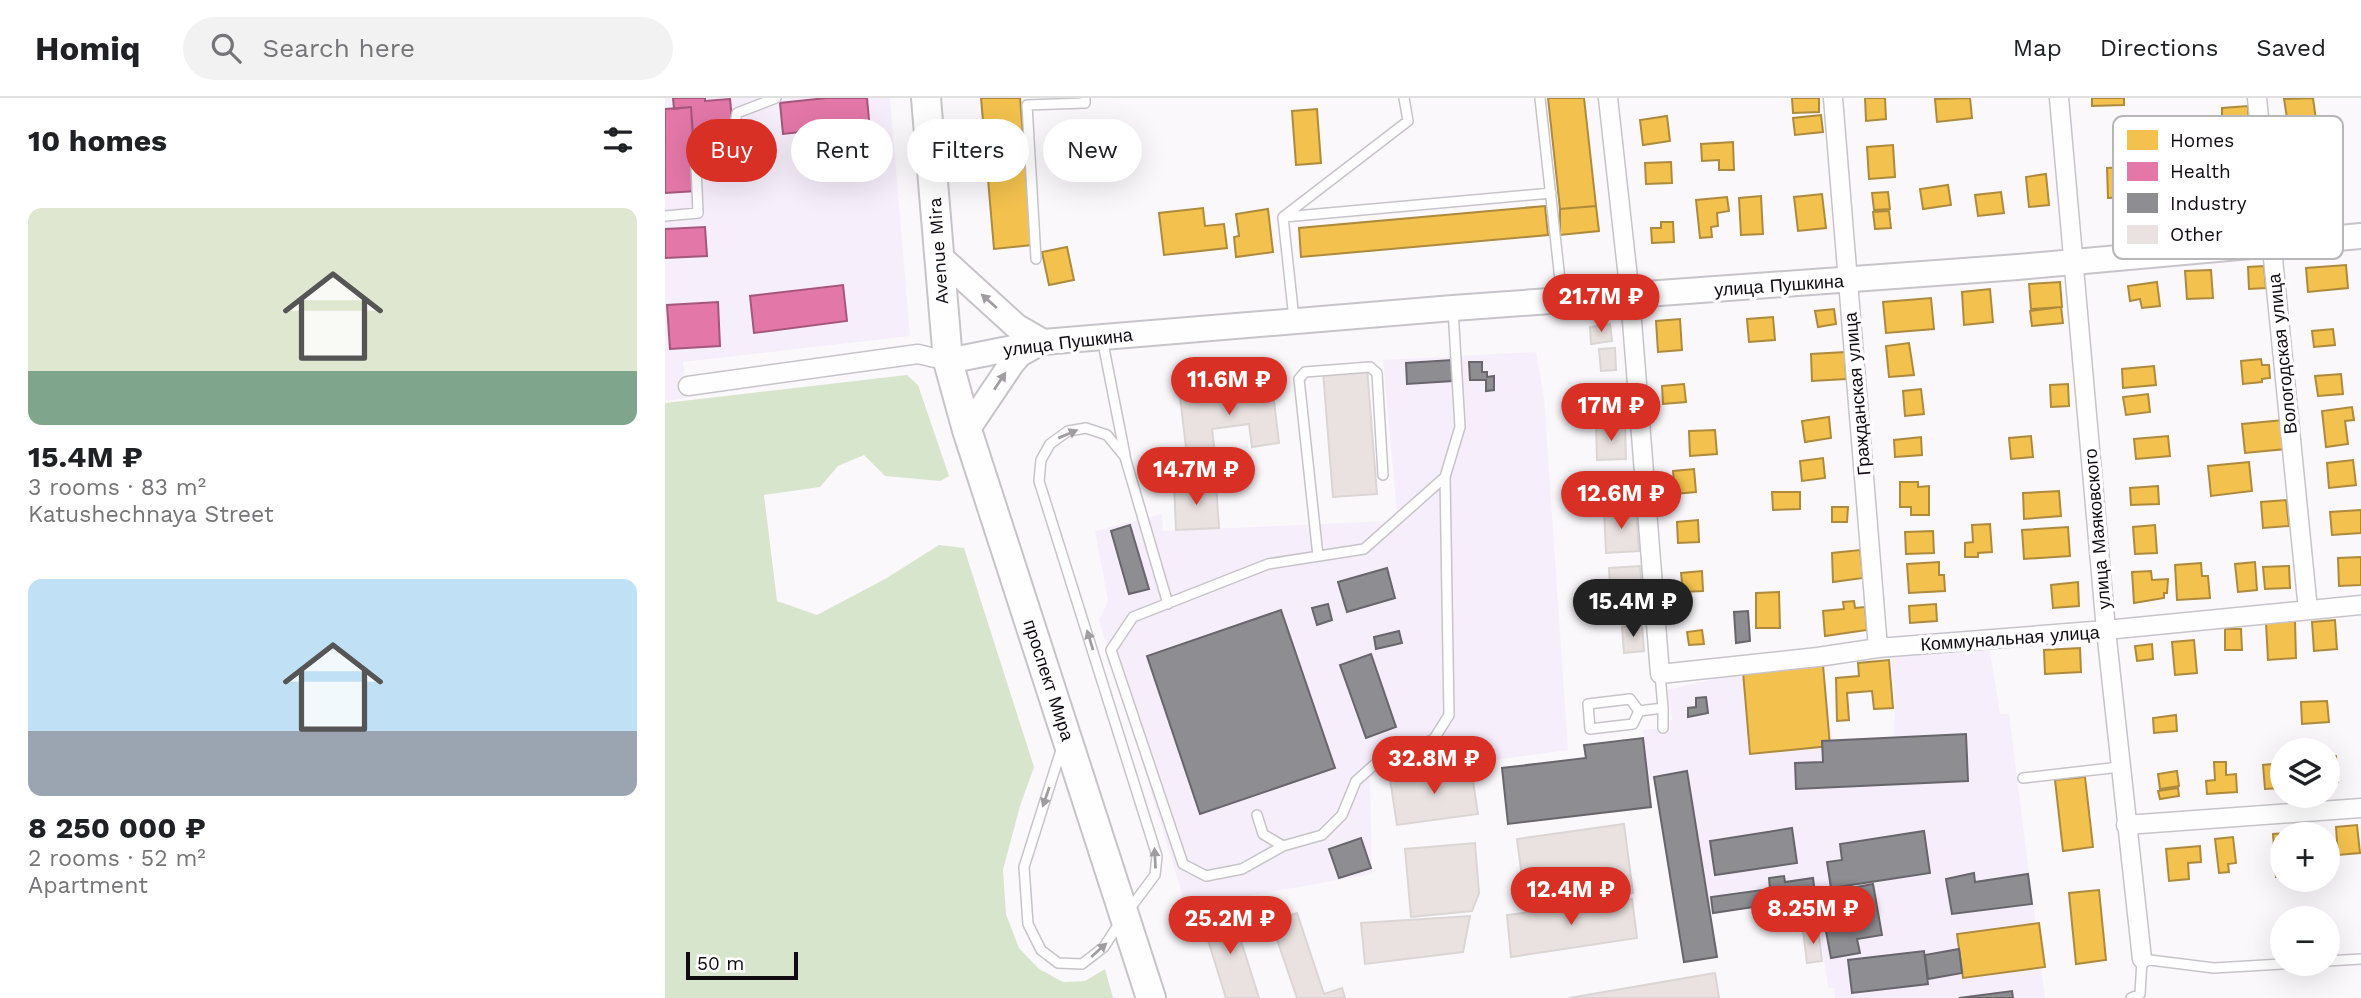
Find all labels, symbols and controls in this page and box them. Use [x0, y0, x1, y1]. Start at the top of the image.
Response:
search box [183, 17, 673, 80]
text: Homiq [35, 29, 141, 68]
icon: search [207, 29, 245, 67]
text: Search here [263, 33, 415, 63]
text: Map [2013, 34, 2062, 62]
text: Directions [2100, 34, 2218, 62]
text: Saved [2256, 34, 2326, 62]
legend [2113, 116, 2343, 259]
chip: Buy [686, 119, 777, 182]
chip: Rent [791, 119, 893, 182]
chip: Filters [907, 119, 1029, 182]
chip: New [1043, 119, 1142, 182]
icon: filters [599, 121, 637, 159]
text: 10 homes [28, 123, 167, 158]
text: Homes [2170, 129, 2234, 152]
text: Health [2170, 160, 2231, 183]
text: Industry [2170, 192, 2247, 215]
street label: Avenue Mira [924, 197, 952, 305]
text: Other [2170, 223, 2223, 246]
icon: home [270, 253, 396, 379]
street label: улица Пушкина [1713, 270, 1845, 300]
street label: Вологодская улица [2263, 272, 2301, 435]
pin: 21.7M ₽ [1536, 274, 1666, 334]
text: 21.7M ₽ [1558, 283, 1644, 310]
one-way arrow [980, 293, 998, 309]
street label: Гражданская улица [1839, 310, 1875, 477]
street label: улица Пушкина [1002, 324, 1135, 360]
pin: 11.6M ₽ [1164, 358, 1294, 417]
text: 11.6M ₽ [1187, 366, 1271, 393]
one-way arrow [993, 371, 1006, 390]
pin: 17M ₽ [1562, 384, 1660, 443]
text: 17M ₽ [1577, 392, 1645, 419]
one-way arrow [1058, 429, 1079, 440]
text: 15.4M ₽ [28, 439, 143, 474]
pin: 14.7M ₽ [1131, 448, 1261, 507]
street label: улица Маяковского [2080, 448, 2114, 610]
text: 14.7M ₽ [1153, 456, 1239, 483]
pin: 12.6M ₽ [1556, 472, 1686, 531]
text: 3 rooms · 83 m² [28, 474, 206, 501]
text: 12.6M ₽ [1577, 480, 1665, 507]
text: Katushechnaya Street [28, 501, 274, 528]
pin: 15.4M ₽ [1568, 580, 1698, 639]
text: 15.4M ₽ [1589, 588, 1677, 615]
street label: проспект Мира [1020, 617, 1079, 744]
street label: Коммунальная улица [1920, 621, 2101, 655]
icon: home [270, 624, 396, 750]
one-way arrow [1084, 630, 1094, 651]
pin: 32.8M ₽ [1369, 736, 1499, 796]
map controls [2270, 738, 2340, 976]
button: layers [2270, 738, 2340, 808]
text: 32.8M ₽ [1388, 745, 1480, 772]
one-way arrow [1040, 786, 1051, 807]
text: 8 250 000 ₽ [28, 810, 206, 845]
button: + [2270, 822, 2340, 892]
text: 2 rooms · 52 m² [28, 845, 206, 872]
one-way arrow [1149, 846, 1160, 868]
pin: 12.4M ₽ [1506, 868, 1636, 927]
text: Apartment [28, 872, 148, 899]
text: 12.4M ₽ [1527, 876, 1615, 903]
pin: 8.25M ₽ [1748, 886, 1878, 946]
text: 8.25M ₽ [1767, 895, 1859, 922]
pin: 25.2M ₽ [1165, 896, 1295, 956]
text: 25.2M ₽ [1185, 905, 1275, 932]
button: − [2270, 906, 2340, 976]
one-way arrow [1090, 942, 1108, 958]
scale bar [686, 949, 798, 981]
text: 50 m [697, 952, 744, 975]

